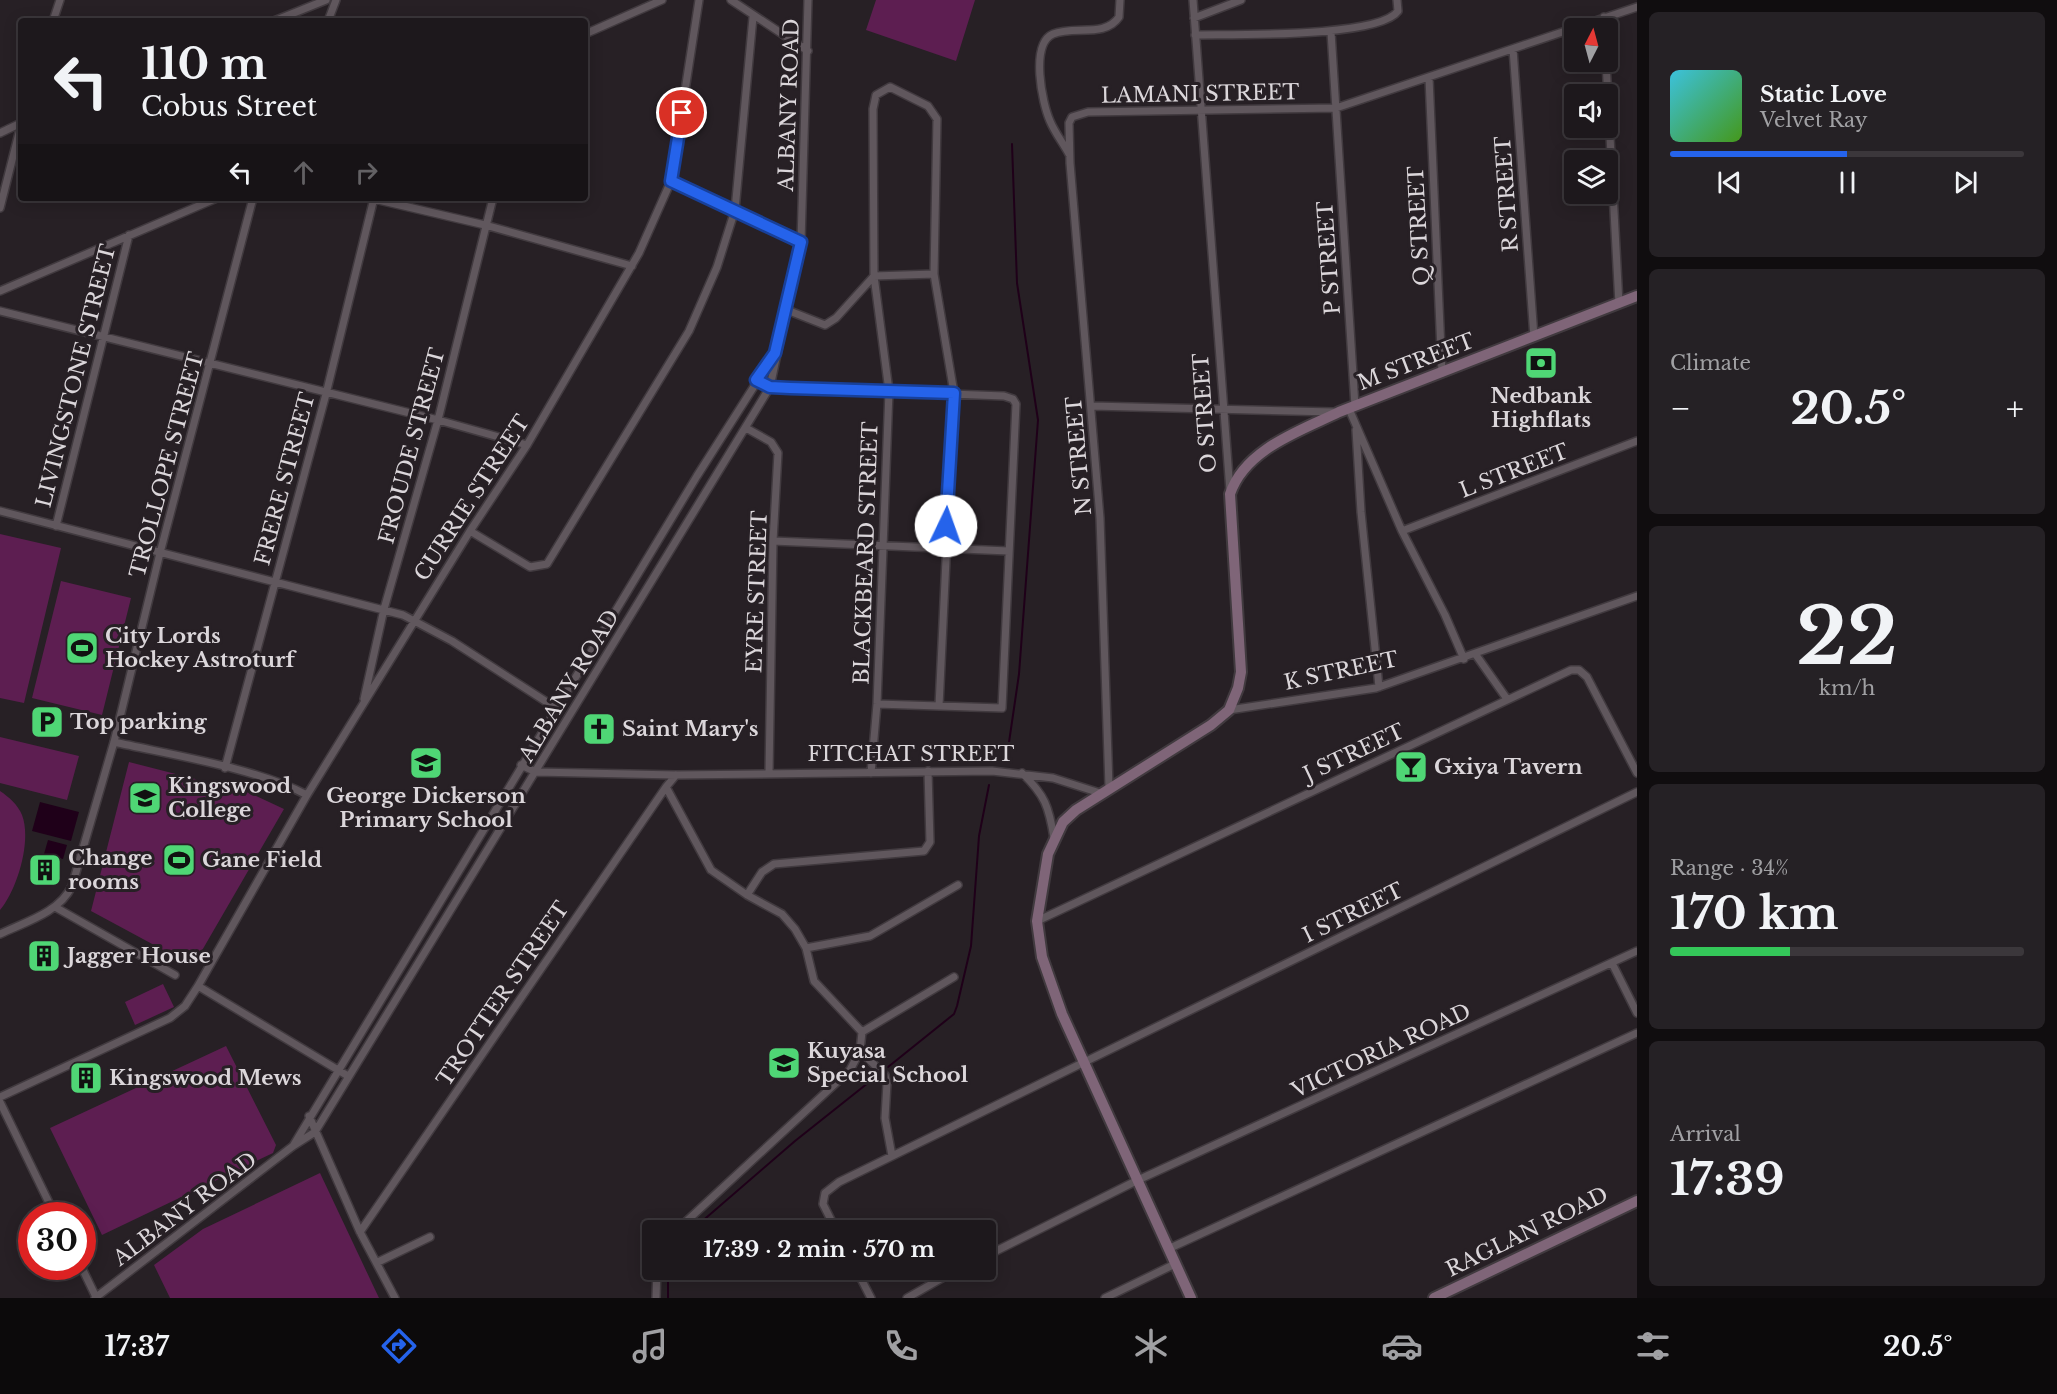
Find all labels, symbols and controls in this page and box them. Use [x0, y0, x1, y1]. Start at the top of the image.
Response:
street label: ALBANY ROAD [773, 18, 805, 193]
north arrow [1564, 18, 1618, 72]
map controls [1564, 18, 1618, 204]
text: 110 m [141, 38, 267, 90]
icon: left [42, 42, 120, 120]
street label: LAMANI STREET [1101, 79, 1300, 109]
text: Static Love [1760, 81, 1887, 108]
button: sound [1564, 84, 1618, 138]
pin [656, 87, 707, 138]
text: Cobus Street [141, 90, 317, 123]
icon: arrive [665, 96, 698, 129]
text: Velvet Ray [1760, 108, 1868, 132]
street label: R STREET [1490, 135, 1524, 253]
button: layers [1564, 150, 1618, 204]
icon: left [224, 156, 257, 189]
icon: ahead [287, 156, 320, 189]
icon: right [350, 156, 383, 189]
street label: Q STREET [1403, 165, 1435, 287]
icon: previous [1713, 166, 1746, 199]
icon: pause [1831, 166, 1864, 199]
icon: next [1949, 166, 1982, 199]
street label: P STREET [1312, 200, 1346, 316]
street label: LIVINGSTONE STREET [31, 242, 121, 510]
street label: M STREET [1354, 328, 1478, 396]
street label: FROUDE STREET [373, 345, 451, 547]
bank icon: Nedbank Highflats [1523, 345, 1559, 381]
street label: TROLLOPE STREET [124, 349, 210, 581]
text: Climate [1670, 351, 1751, 375]
street label: O STREET [1188, 352, 1222, 474]
text: 20.5° [1790, 380, 1906, 436]
place label: Nedbank Highflats [1490, 383, 1593, 433]
text: − [1670, 388, 1691, 429]
text: + [2006, 388, 2024, 429]
street label: FRERE STREET [249, 390, 321, 568]
street label: N STREET [1061, 395, 1097, 516]
street label: CURRIE STREET [409, 410, 535, 586]
street label: BLACKBEARD STREET [848, 421, 884, 685]
street label: L STREET [1456, 438, 1572, 504]
position arrow [914, 494, 978, 558]
street label: EYRE STREET [741, 510, 773, 674]
text: 22 [1796, 588, 1898, 685]
street label: ALBANY ROAD [513, 605, 625, 768]
place label: City Lords Hockey Astroturf [105, 623, 298, 673]
sports icon: City Lords Hockey Astroturf [64, 630, 100, 666]
street label: K STREET [1282, 646, 1401, 696]
text: km/h [1819, 676, 1875, 700]
parking icon: Top parking [29, 704, 65, 740]
place label: Top parking [70, 709, 208, 735]
church icon: Saint Mary's [581, 711, 617, 747]
place label: Saint Mary's [622, 716, 759, 742]
street label: J STREET [1297, 718, 1409, 789]
street label: FITCHAT STREET [808, 741, 1015, 767]
school or university icon: George Dickerson Primary School [408, 745, 444, 781]
bar icon: Gxiya Tavern [1393, 749, 1429, 785]
place label: Gxiya Tavern [1434, 754, 1583, 780]
place label: Kingswood College [168, 773, 292, 823]
school or university icon: Kingswood College [127, 780, 163, 816]
place label: George Dickerson Primary School [326, 783, 526, 833]
sports icon: Gane Field [161, 842, 197, 878]
place label: Change rooms [68, 845, 153, 895]
place label: Gane Field [202, 847, 322, 873]
building icon: Change rooms [27, 852, 63, 888]
text: Range · 34% [1670, 856, 1789, 880]
street label: I STREET [1298, 877, 1408, 949]
text: 170 km [1670, 885, 1838, 941]
street label: TROTTER STREET [431, 896, 575, 1092]
building icon: Jagger House [26, 938, 62, 974]
place label: Jagger House [63, 943, 211, 969]
street label: VICTORIA ROAD [1286, 998, 1475, 1104]
place label: Kuyasa Special School [807, 1038, 969, 1088]
school or university icon: Kuyasa Special School [766, 1045, 802, 1081]
building icon: Kingswood Mews [68, 1060, 104, 1096]
place label: Kingswood Mews [109, 1065, 302, 1091]
text: Arrival [1670, 1122, 1741, 1146]
street label: ALBANY ROAD [107, 1146, 262, 1272]
text: 17:39 [1670, 1151, 1785, 1207]
street label: RAGLAN ROAD [1442, 1181, 1612, 1283]
speed limit sign: 30 [18, 1202, 96, 1280]
text: 17:39 · 2 min · 570 m [703, 1236, 935, 1263]
icon: directions [378, 1325, 420, 1367]
icon: music [629, 1325, 671, 1367]
icon: phone [880, 1325, 922, 1367]
icon: climate [1130, 1325, 1172, 1367]
icon: car [1381, 1325, 1423, 1367]
icon: filters [1632, 1325, 1674, 1367]
text: 17:37 [104, 1330, 169, 1363]
text: 20.5° [1883, 1330, 1952, 1363]

